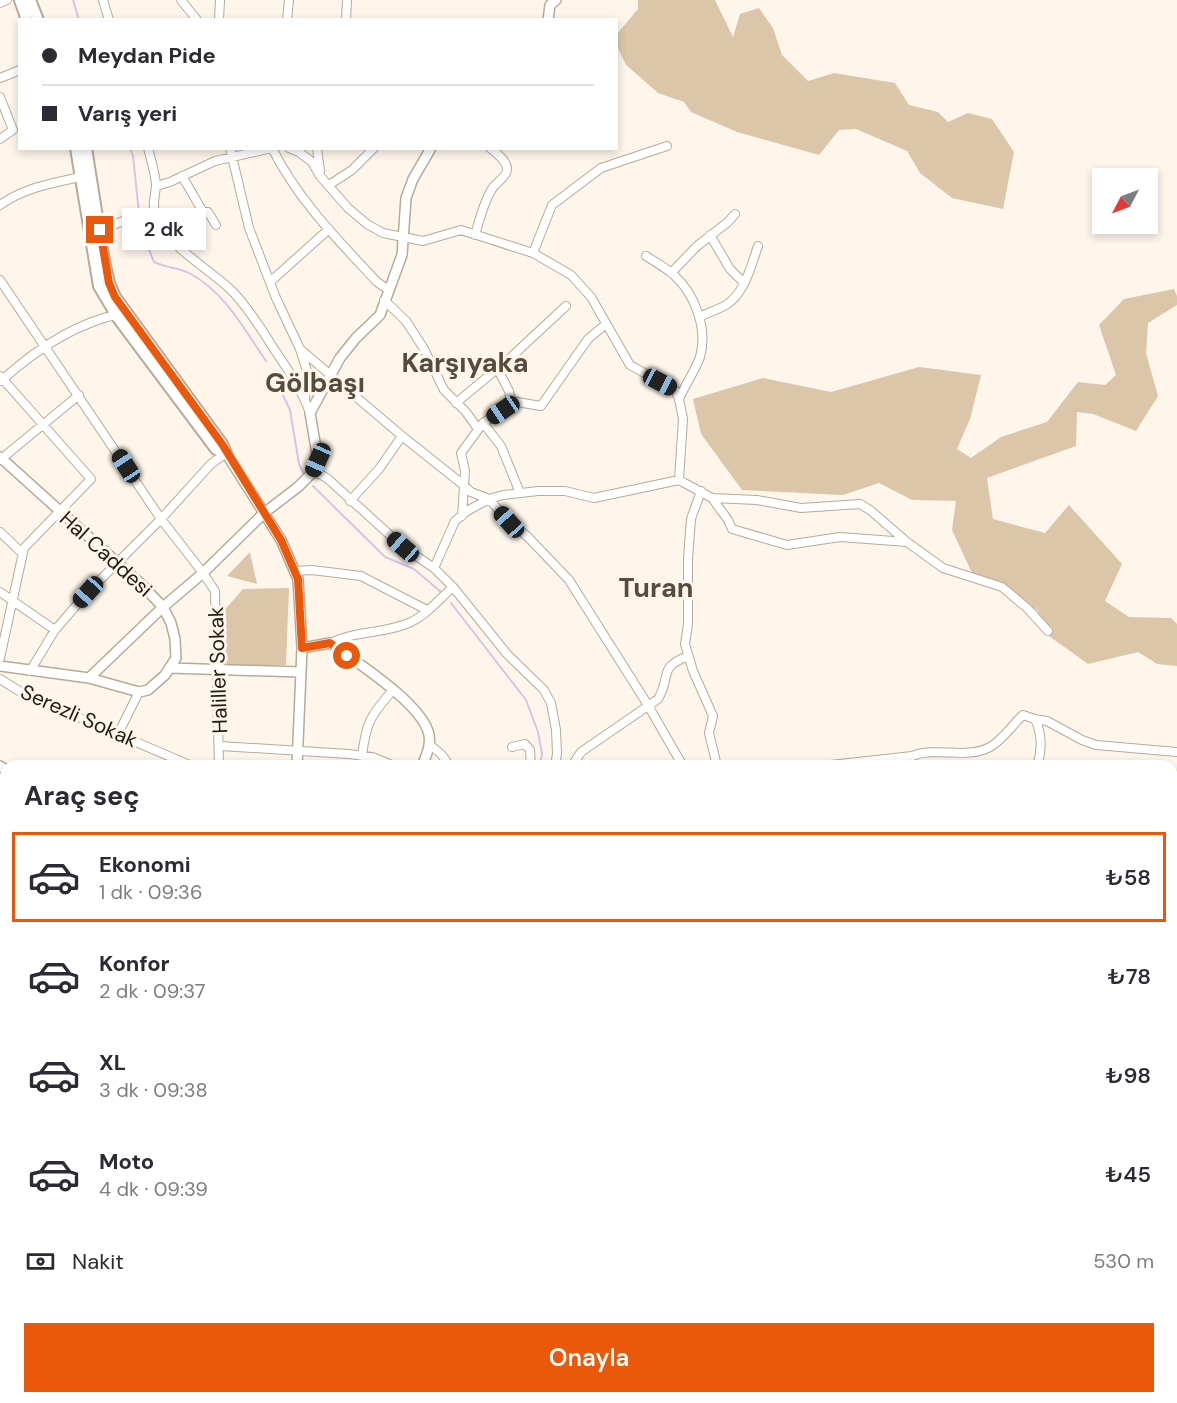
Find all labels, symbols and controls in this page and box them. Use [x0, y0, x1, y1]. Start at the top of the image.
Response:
text: Meydan Pide [78, 41, 216, 70]
text: Varış yeri [78, 99, 177, 128]
north arrow [1092, 168, 1158, 234]
map controls [1092, 168, 1158, 234]
callout: 2 dk [121, 209, 205, 251]
route end [86, 216, 113, 243]
text: 2 dk [144, 216, 184, 242]
district label: Karşıyaka [401, 345, 529, 380]
district label: Gölbaşı [265, 365, 365, 400]
car [640, 366, 680, 398]
car [483, 392, 523, 428]
car [302, 440, 334, 480]
car [109, 446, 143, 486]
car [490, 503, 528, 541]
street label: Hal Caddesi [54, 505, 158, 603]
car [384, 528, 422, 566]
district label: Turan [619, 570, 693, 605]
car [69, 573, 107, 611]
street label: Haliller Sokak [202, 606, 234, 734]
route start [333, 642, 360, 669]
street label: Serezli Sokak [16, 678, 142, 754]
text: Araç seç [24, 778, 140, 813]
icon: car [27, 850, 81, 904]
text: Ekonomi [99, 850, 191, 879]
text: ₺58 [1106, 863, 1151, 892]
text: 1 dk · 09:36 [99, 879, 202, 905]
icon: car [27, 949, 81, 1003]
text: Konfor [99, 949, 170, 978]
text: ₺78 [1108, 962, 1151, 991]
text: 2 dk · 09:37 [99, 978, 206, 1004]
icon: car [27, 1048, 81, 1102]
text: XL [99, 1048, 126, 1077]
text: ₺98 [1105, 1061, 1151, 1090]
text: 3 dk · 09:38 [99, 1077, 208, 1103]
icon: car [27, 1147, 81, 1201]
text: Moto [99, 1147, 154, 1176]
text: ₺45 [1105, 1160, 1151, 1189]
text: 4 dk · 09:39 [99, 1176, 208, 1202]
icon: cash [24, 1245, 57, 1278]
text: Nakit [72, 1247, 124, 1276]
text: 530 m [1093, 1248, 1154, 1274]
button: Onayla [24, 1323, 1154, 1392]

